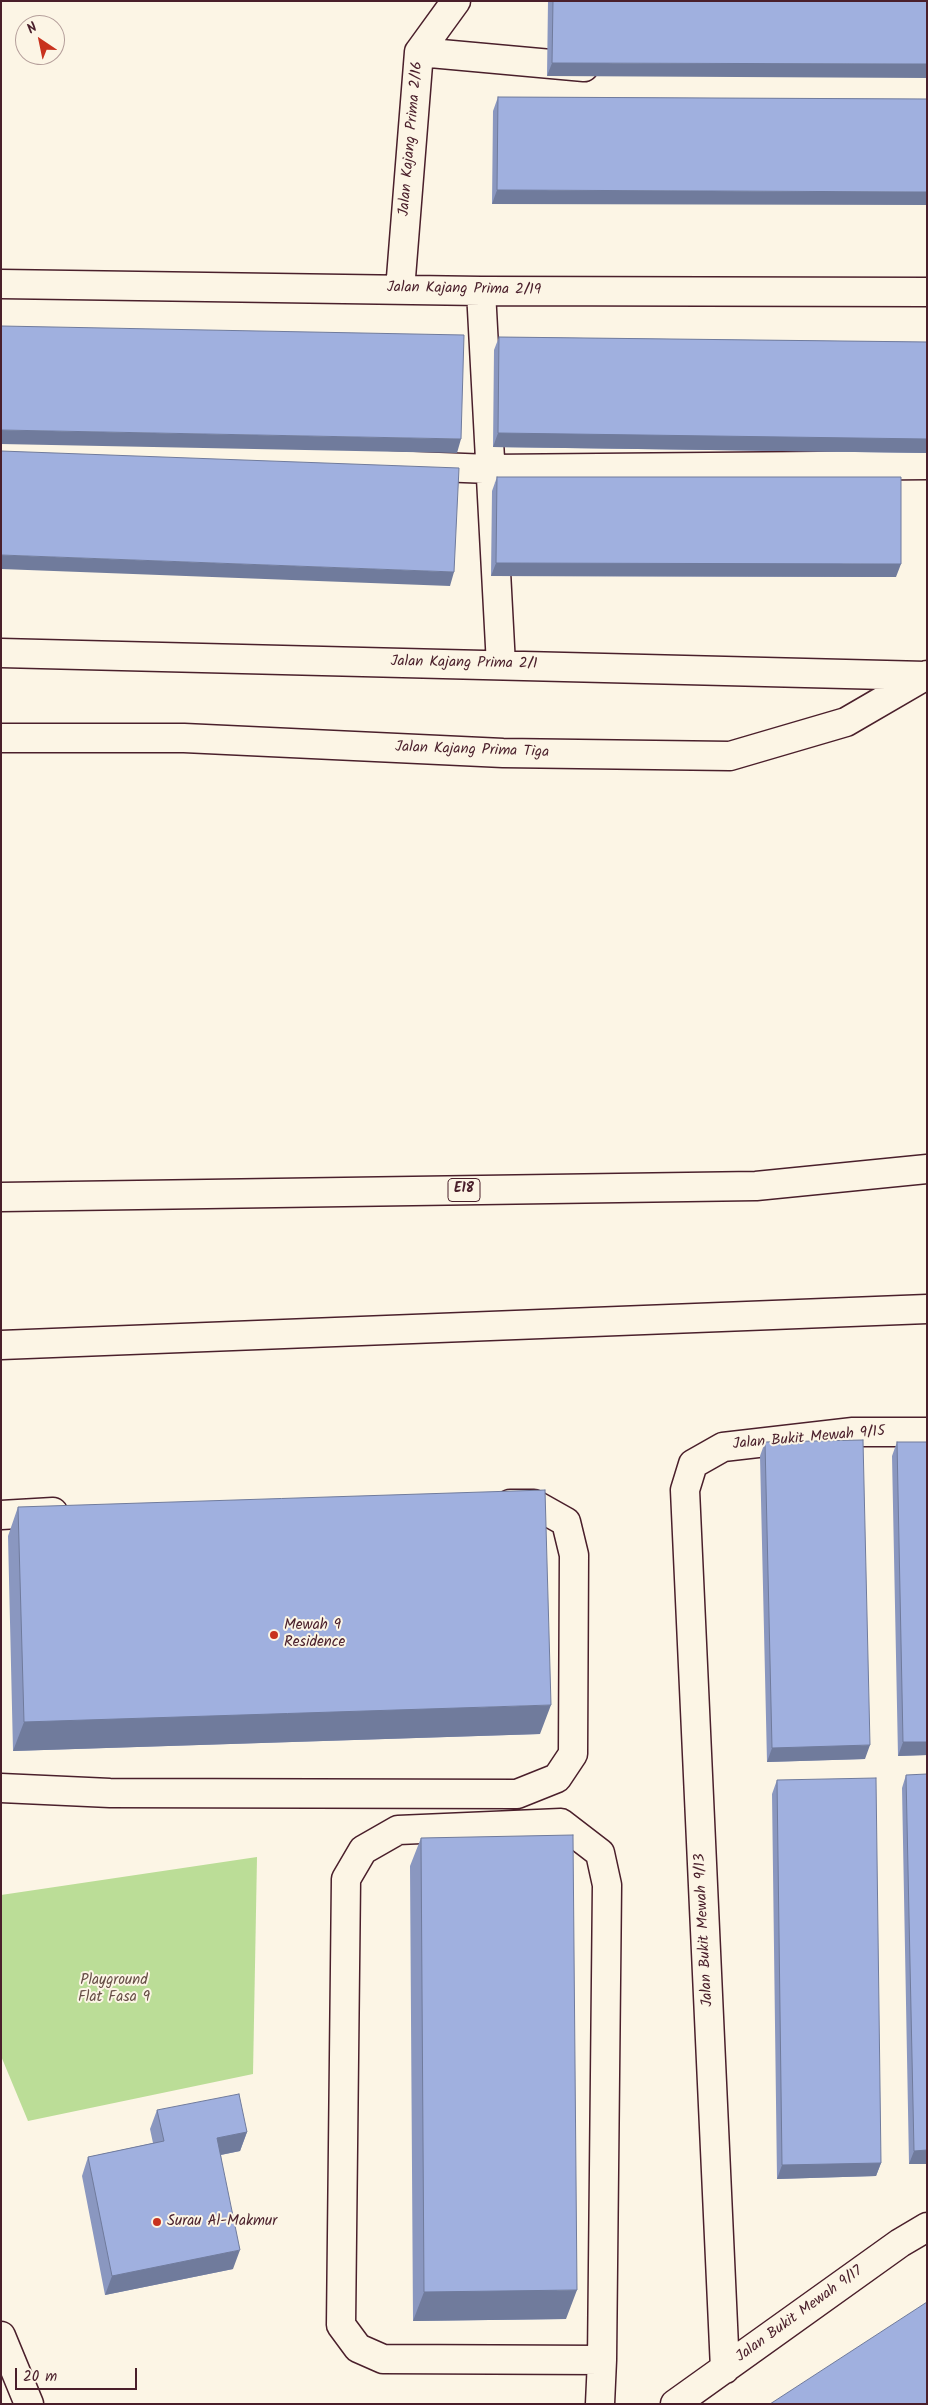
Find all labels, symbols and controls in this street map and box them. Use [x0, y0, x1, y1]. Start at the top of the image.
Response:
north arrow [15, 15, 65, 65]
text: N [22, 17, 42, 40]
street label: Jalan Kajang Prima 2/16 [396, 61, 428, 217]
street label: Jalan Kajang Prima 2/19 [387, 280, 541, 300]
street label: Jalan Kajang Prima 2/1 [390, 654, 538, 674]
street label: Jalan Kajang Prima Tiga [395, 739, 549, 763]
road number: E18 [448, 1178, 480, 1202]
street label: Jalan Bukit Mewah 9/15 [732, 1423, 886, 1455]
place label: Mewah 9 Residence [284, 1617, 345, 1652]
marker: Mewah 9 Residence [268, 1629, 280, 1641]
street label: Jalan Bukit Mewah 9/13 [692, 1853, 718, 2007]
park label: Playground Flat Fasa 9 [78, 1972, 150, 2007]
place label: Surau Al-Makmur [167, 2213, 277, 2231]
marker: Surau Al-Makmur [151, 2216, 163, 2228]
street label: Jalan Bukit Mewah 9/17 [733, 2263, 867, 2367]
scale bar [18, 2358, 140, 2390]
text: 20 m [23, 2365, 57, 2389]

